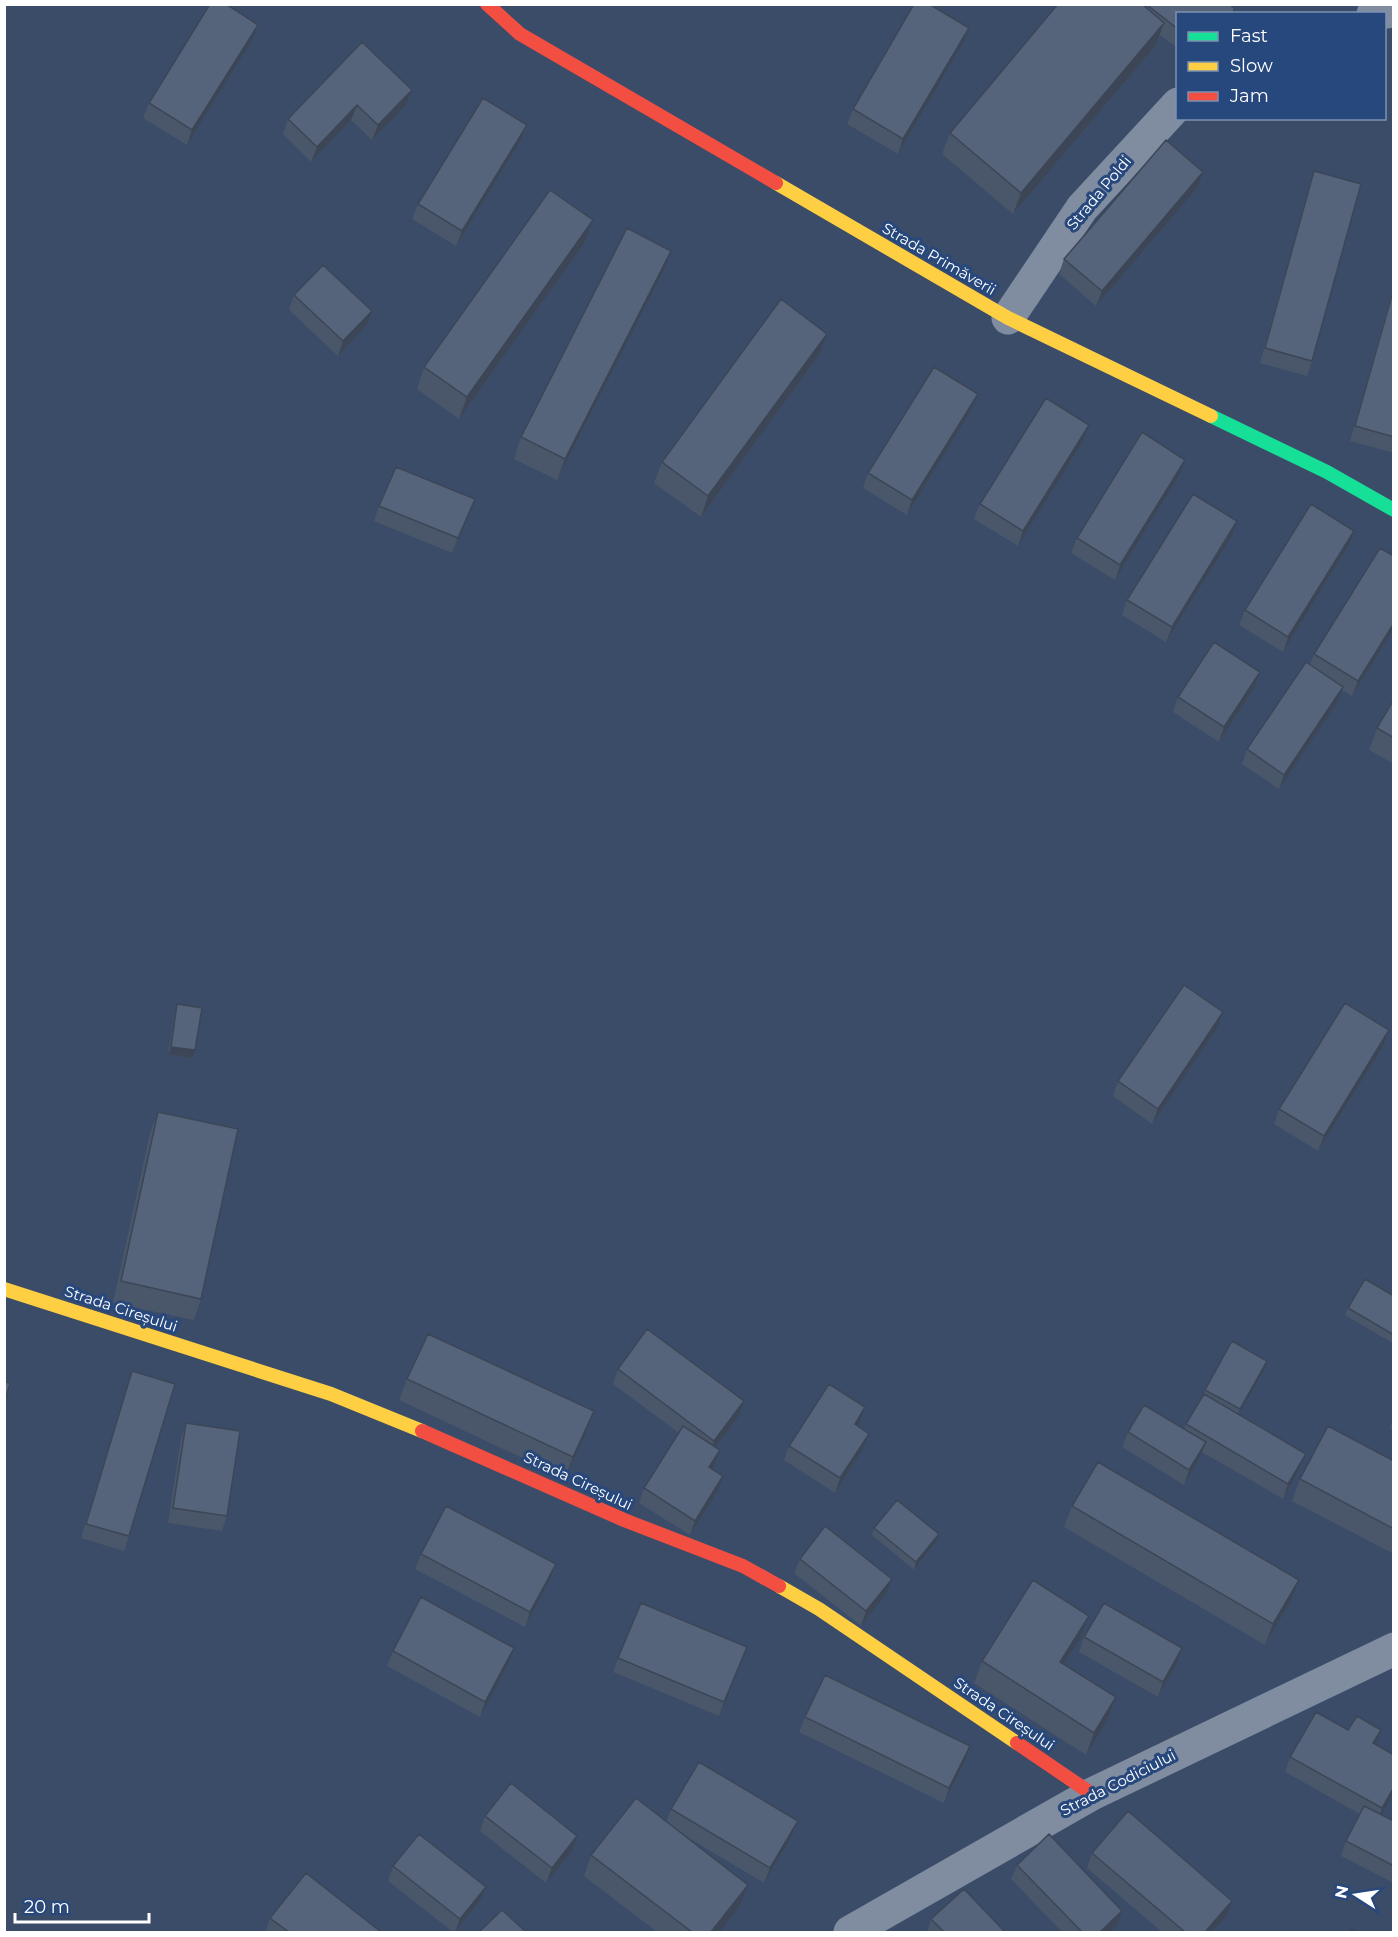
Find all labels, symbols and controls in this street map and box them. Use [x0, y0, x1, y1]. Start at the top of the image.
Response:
legend [1176, 12, 1386, 120]
text: Fast [1230, 25, 1268, 47]
text: Slow [1230, 55, 1273, 77]
text: Jam [1229, 85, 1269, 107]
street label: Strada Poldi [1062, 152, 1135, 234]
street label: Strada Primăverii [879, 218, 1000, 299]
street label: Strada Cireșului [62, 1281, 180, 1337]
street label: Strada Cireșului [520, 1447, 636, 1515]
street label: Strada Cireșului [950, 1673, 1058, 1755]
street label: Strada Codiciului [1057, 1745, 1179, 1820]
north arrow [1326, 1865, 1386, 1925]
text: N [1331, 1884, 1352, 1900]
scale bar [15, 1886, 148, 1924]
text: 20 m [24, 1896, 70, 1918]

